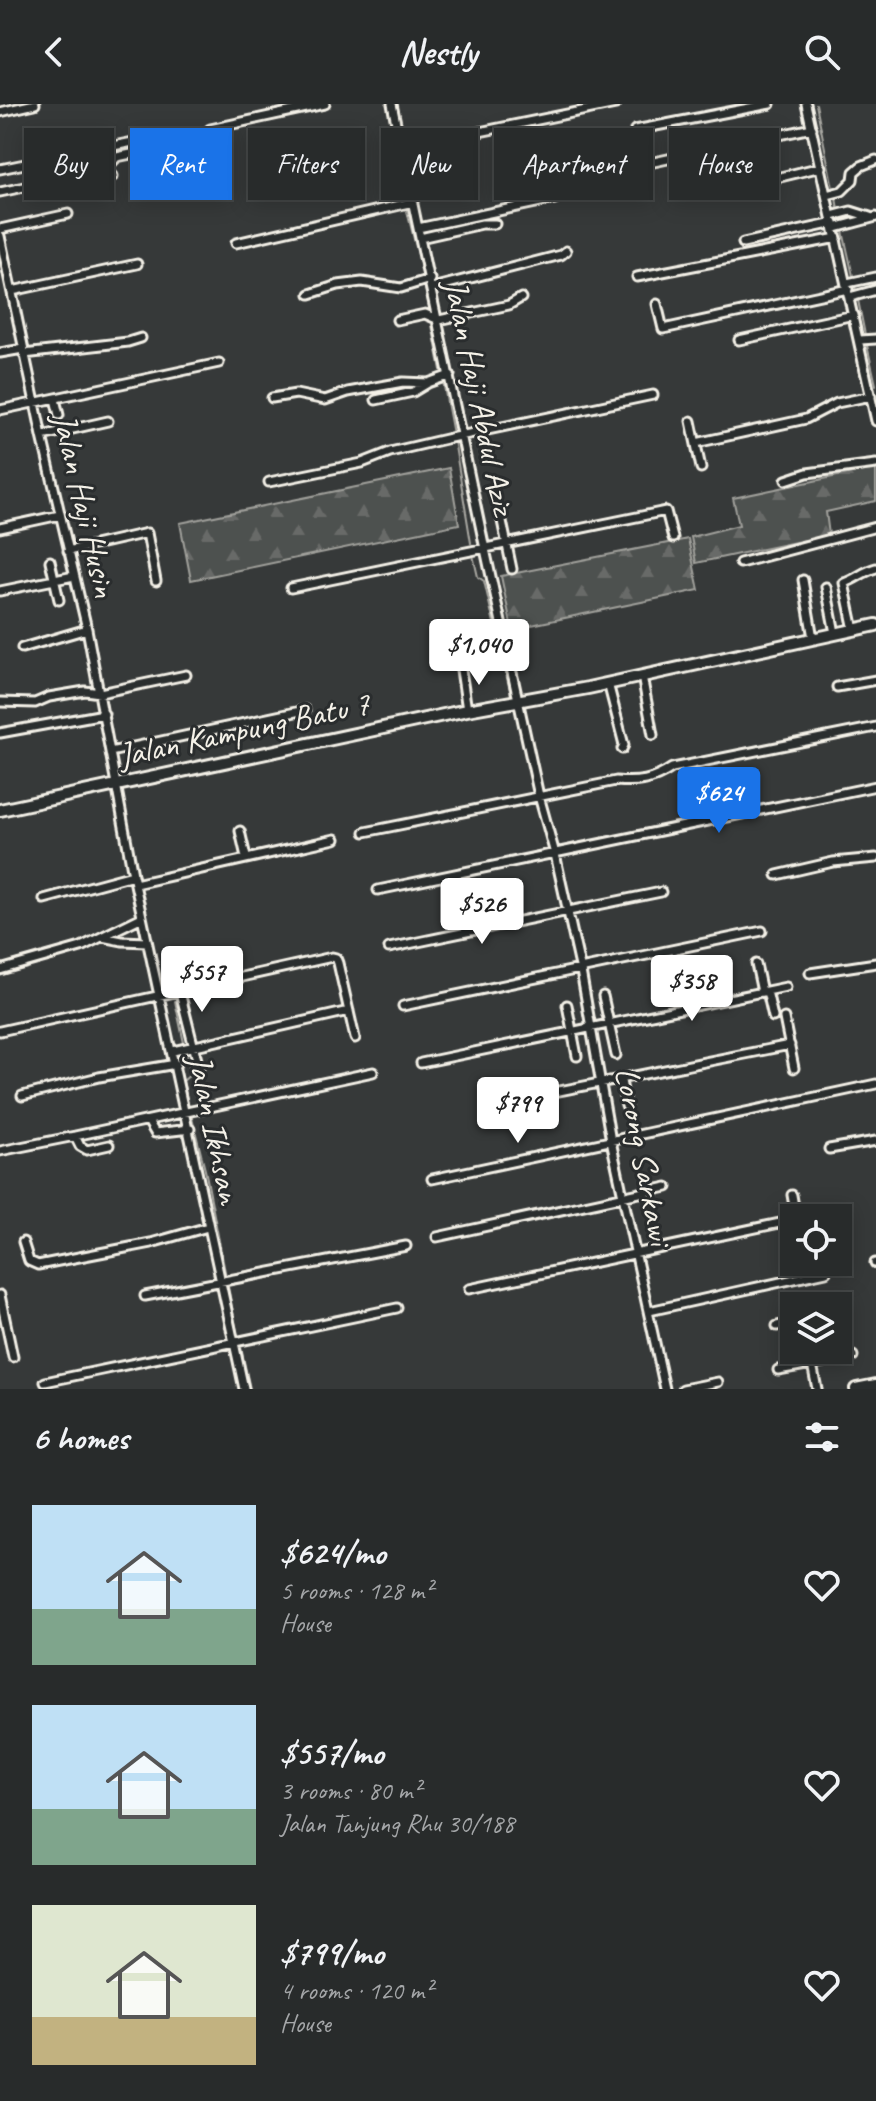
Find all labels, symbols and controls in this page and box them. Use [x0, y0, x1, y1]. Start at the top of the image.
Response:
text: Nestly [399, 29, 477, 75]
icon: back [32, 30, 76, 74]
icon: search [800, 30, 844, 74]
chip: Buy [24, 128, 114, 200]
chip: Rent [130, 128, 232, 200]
chip: Filters [248, 128, 365, 200]
chip: New [381, 128, 478, 200]
chip: Apartment [494, 128, 653, 200]
chip: House [669, 128, 779, 200]
street label: Jalan Haji Abdul Aziz [434, 274, 527, 522]
street label: Jalan Haji Husin [43, 407, 127, 602]
pin: $1,040 [414, 619, 544, 687]
text: $1,040 [447, 628, 511, 661]
street label: Jalan Kampung Batu 7 [112, 681, 375, 777]
pin: $624 [672, 767, 766, 835]
text: $624 [695, 776, 743, 809]
pin: $526 [435, 878, 529, 946]
text: $526 [459, 887, 505, 920]
pin: $557 [155, 946, 249, 1014]
text: $557 [179, 955, 225, 988]
pin: $358 [645, 955, 739, 1023]
text: $358 [669, 964, 715, 997]
street label: Jalan Ikhsan [178, 1049, 252, 1209]
street label: Lorong Sarkawi [606, 1063, 683, 1252]
pin: $799 [471, 1077, 565, 1145]
text: $799 [495, 1086, 541, 1119]
map controls [780, 1204, 852, 1364]
button: locate [780, 1204, 852, 1276]
button: layers [780, 1292, 852, 1364]
icon: filters [800, 1415, 844, 1459]
text: 6 homes [32, 1416, 129, 1459]
text: $624/mo [280, 1531, 385, 1574]
icon: home [96, 1537, 192, 1633]
icon: heart [800, 1563, 844, 1607]
text: 5 rooms · 128 m² [280, 1574, 432, 1607]
text: House [280, 1607, 331, 1640]
text: $557/mo [280, 1731, 384, 1774]
icon: home [96, 1737, 192, 1833]
icon: heart [800, 1763, 844, 1807]
text: 3 rooms · 80 m² [280, 1774, 421, 1807]
text: Jalan Tanjung Rhu 30/188 [280, 1807, 514, 1840]
text: $799/mo [280, 1931, 384, 1974]
icon: home [96, 1937, 192, 2033]
icon: heart [800, 1963, 844, 2007]
text: 4 rooms · 120 m² [280, 1974, 432, 2007]
text: House [280, 2007, 331, 2040]

